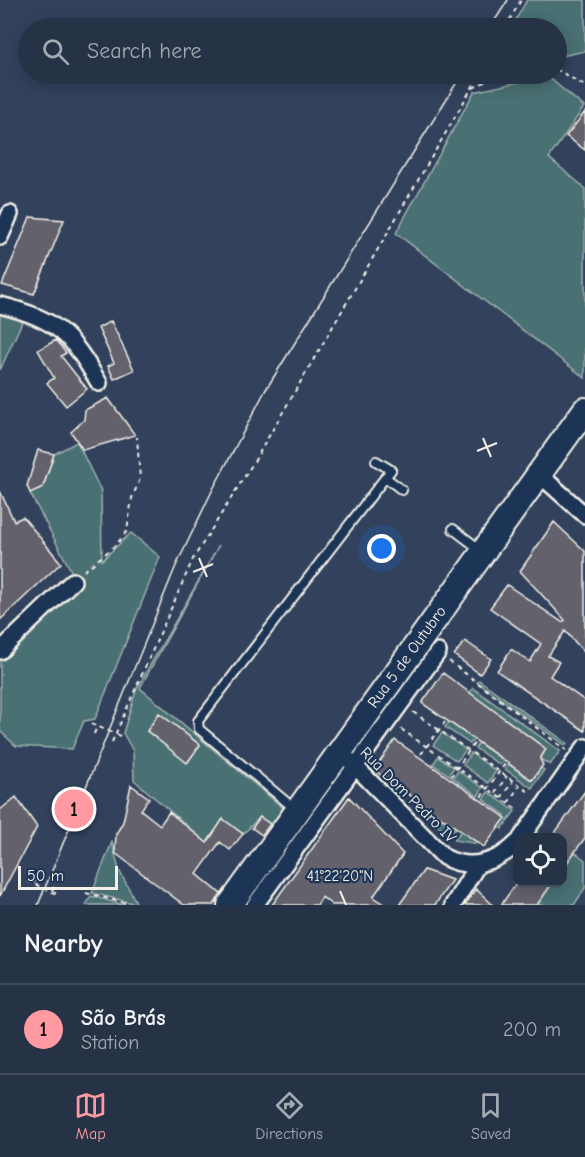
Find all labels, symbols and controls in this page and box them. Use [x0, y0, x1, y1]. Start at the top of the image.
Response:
search box [18, 18, 567, 84]
icon: search [39, 35, 72, 68]
text: Search here [87, 38, 202, 64]
your location [367, 534, 396, 563]
street label: Rua 5 de Outubro [364, 603, 450, 711]
street label: Rua Dom Pedro IV [356, 743, 460, 847]
pin: 1 [54, 786, 94, 832]
map controls [513, 833, 567, 887]
button: locate [513, 833, 567, 887]
scale bar [18, 863, 118, 890]
text: 50 m [27, 867, 64, 885]
text: 41°22'20"N [307, 867, 373, 885]
text: Nearby [24, 929, 103, 959]
text: São Brás [81, 1005, 166, 1031]
text: 1 [40, 1018, 47, 1041]
text: 200 m [503, 1018, 561, 1041]
text: Station [81, 1031, 139, 1054]
tab: Map [74, 1089, 107, 1143]
tab: Directions [255, 1089, 323, 1143]
tab: Saved [471, 1089, 511, 1143]

